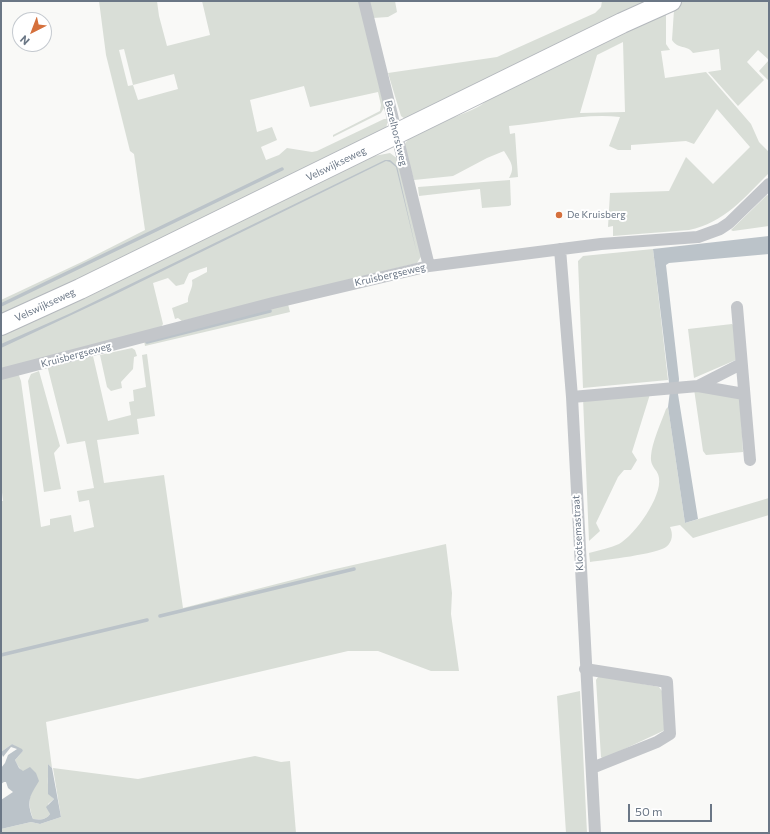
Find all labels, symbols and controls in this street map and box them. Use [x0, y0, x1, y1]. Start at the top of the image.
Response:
north arrow [12, 12, 52, 52]
text: N [17, 33, 32, 48]
street label: Bezelhorstweg [382, 99, 410, 167]
street label: Velswijkseweg [304, 144, 368, 184]
place label: De Kruisberg [567, 209, 626, 221]
marker: De Kruisberg [554, 210, 564, 220]
street label: Kruisbergseweg [353, 261, 427, 289]
street label: Velswijkseweg [13, 286, 77, 324]
street label: Kruisbergseweg [40, 340, 112, 370]
street label: Klootsemastraat [570, 495, 586, 571]
scale bar [630, 796, 714, 822]
text: 50 m [635, 804, 663, 818]

